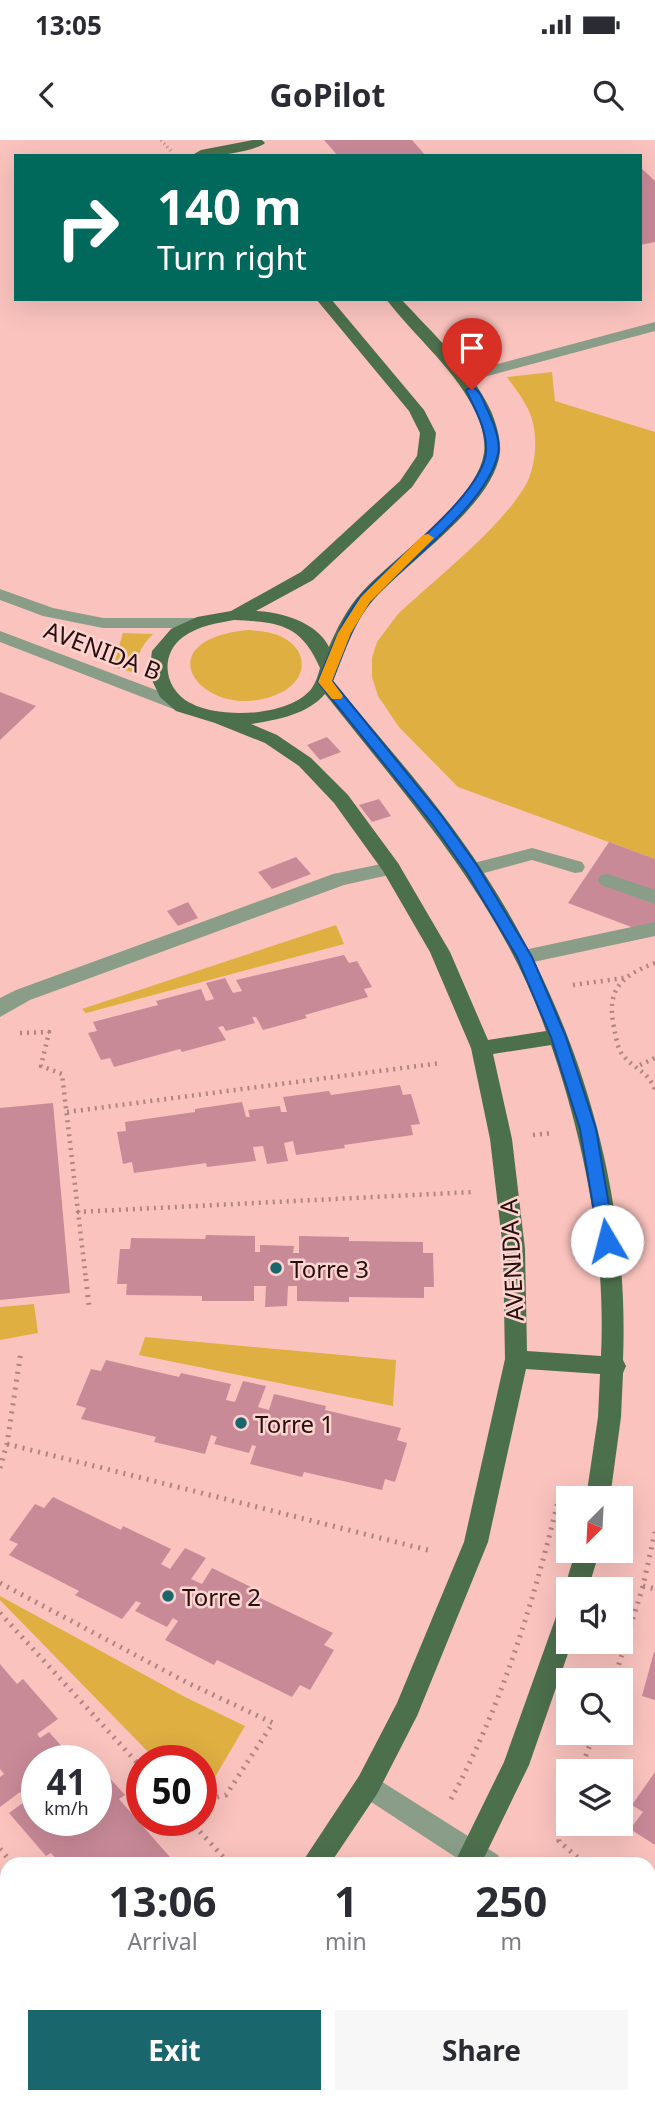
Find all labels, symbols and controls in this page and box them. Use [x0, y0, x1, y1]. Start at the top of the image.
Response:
text: 13:05 [35, 7, 102, 43]
text: GoPilot [269, 73, 386, 116]
icon: back [28, 76, 66, 114]
icon: search [589, 76, 627, 114]
text: 140 m [157, 173, 302, 239]
icon: right [42, 182, 133, 273]
text: Turn right [157, 236, 307, 279]
pin [442, 318, 502, 390]
icon: arrive [453, 329, 491, 367]
street label: AVENIDA B [40, 613, 166, 687]
street label: AVENIDA A [491, 1197, 531, 1322]
position arrow [570, 1204, 644, 1278]
place label: Torre 3 [290, 1252, 369, 1285]
marker: Torre 3 [268, 1260, 284, 1276]
place label: Torre 1 [255, 1407, 334, 1440]
marker: Torre 1 [233, 1415, 249, 1431]
north arrow [556, 1486, 634, 1563]
map controls [556, 1486, 633, 1836]
button: sound [556, 1577, 633, 1654]
place label: Torre 2 [182, 1580, 261, 1613]
marker: Torre 2 [160, 1588, 176, 1604]
button: search [556, 1668, 633, 1745]
speed limit sign: 50 [126, 1745, 217, 1836]
text: 41 [46, 1758, 87, 1805]
button: layers [556, 1759, 633, 1836]
text: km/h [44, 1796, 89, 1820]
text: 13:06 [109, 1872, 216, 1929]
text: 1 [334, 1872, 358, 1929]
text: 250 [475, 1872, 547, 1929]
text: Arrival [127, 1925, 198, 1957]
text: min [325, 1925, 367, 1957]
text: m [501, 1925, 522, 1957]
button: Exit [28, 2010, 321, 2090]
button: Share [335, 2010, 628, 2090]

